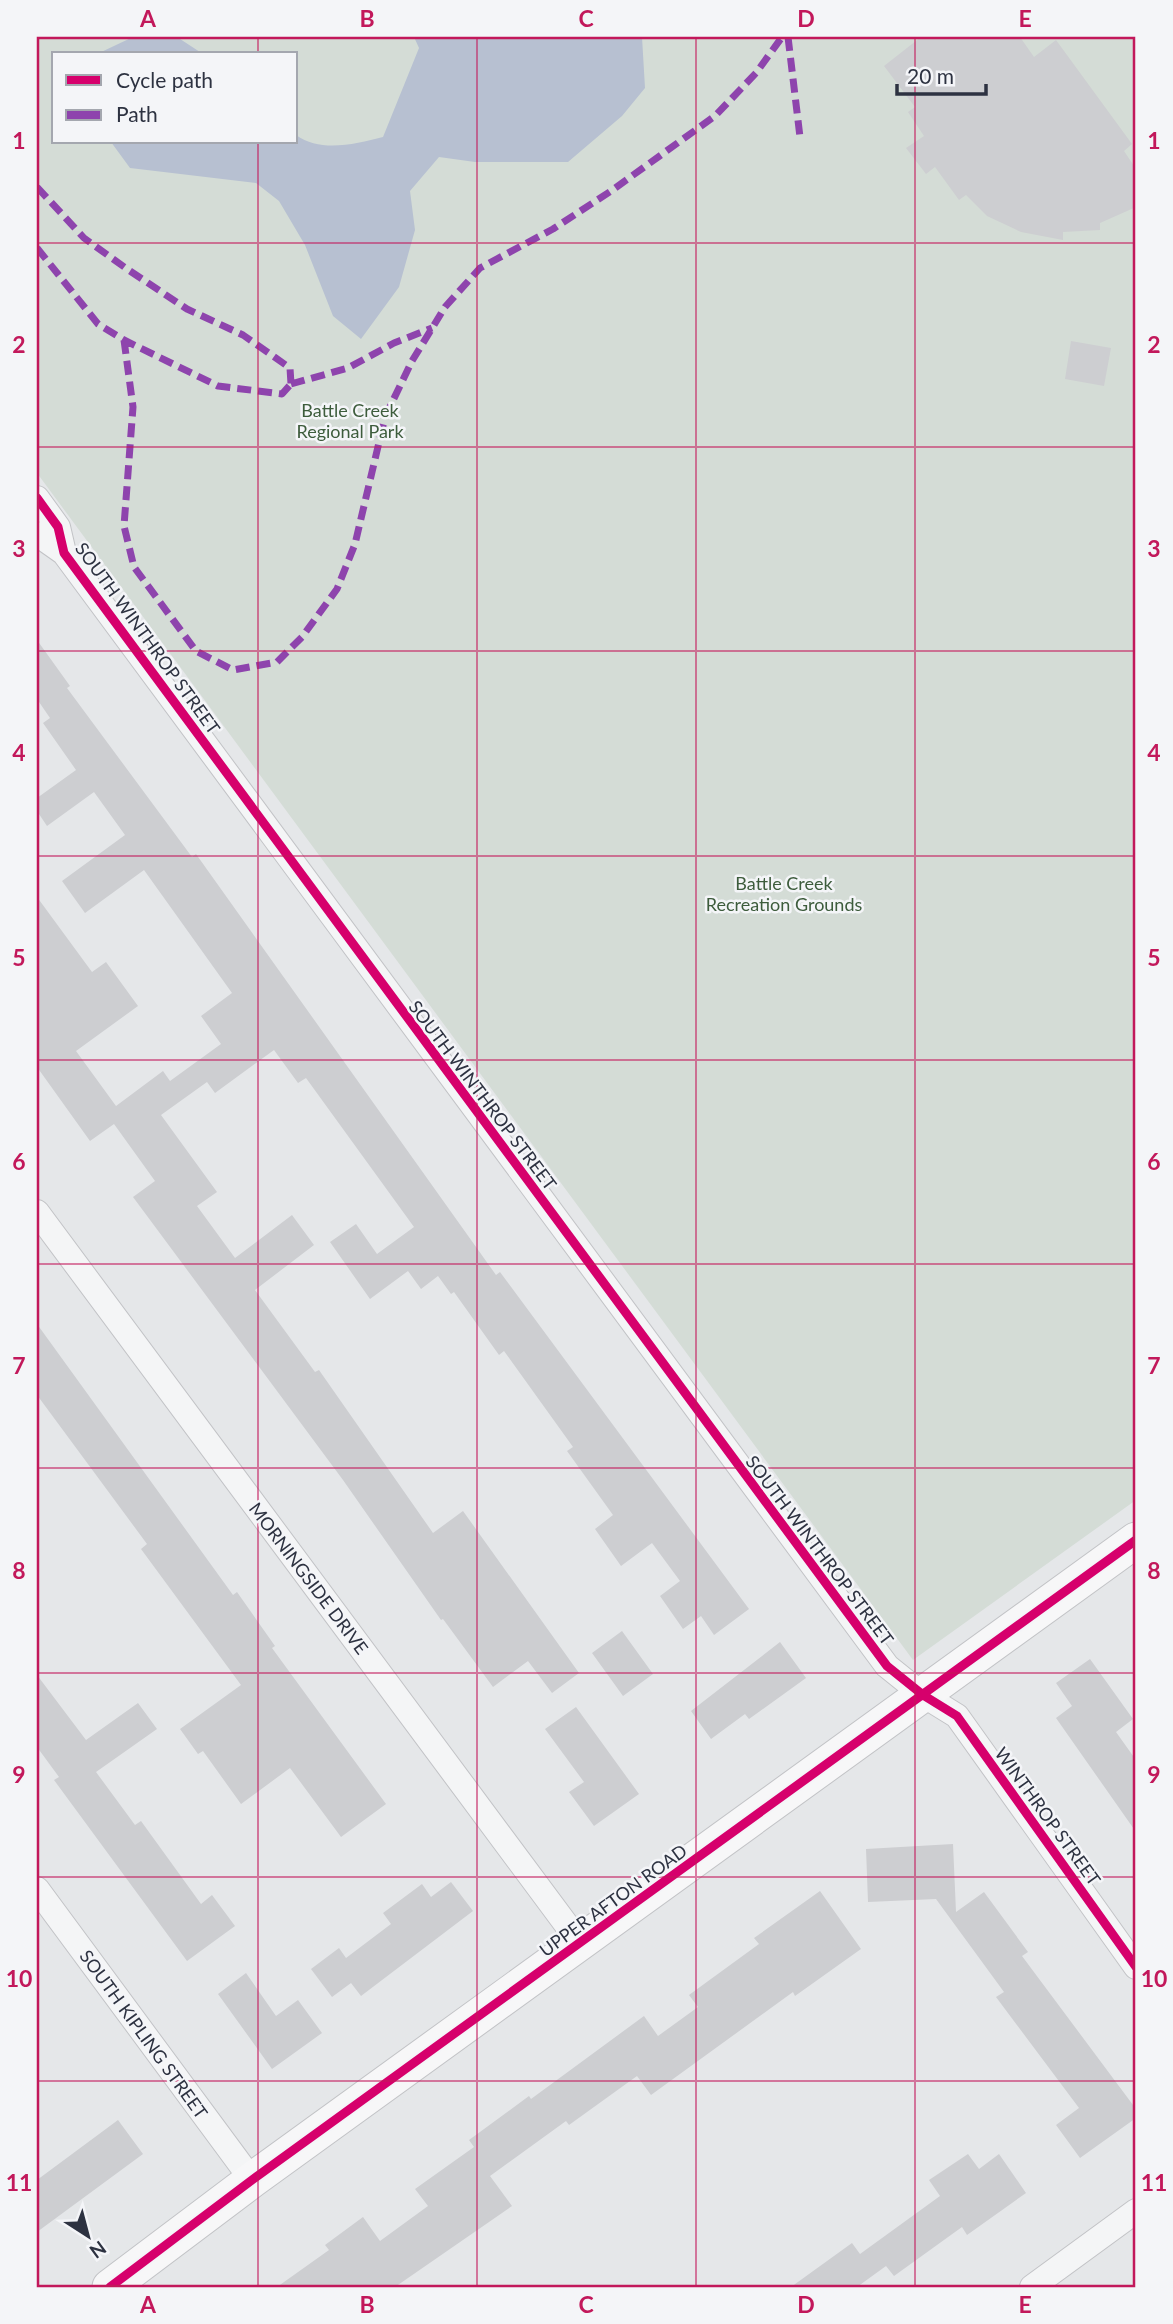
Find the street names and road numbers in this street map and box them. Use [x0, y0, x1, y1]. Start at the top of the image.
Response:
street label: SOUTH WINTHROP STREET [71, 538, 225, 738]
street label: SOUTH WINTHROP STREET [405, 996, 562, 1194]
street label: SOUTH WINTHROP STREET [742, 1451, 899, 1649]
street label: MORNINGSIDE DRIVE [245, 1498, 373, 1658]
street label: WINTHROP STREET [990, 1743, 1106, 1890]
street label: UPPER AFTON ROAD [535, 1839, 691, 1961]
street label: SOUTH KIPLING STREET [75, 1945, 213, 2123]

